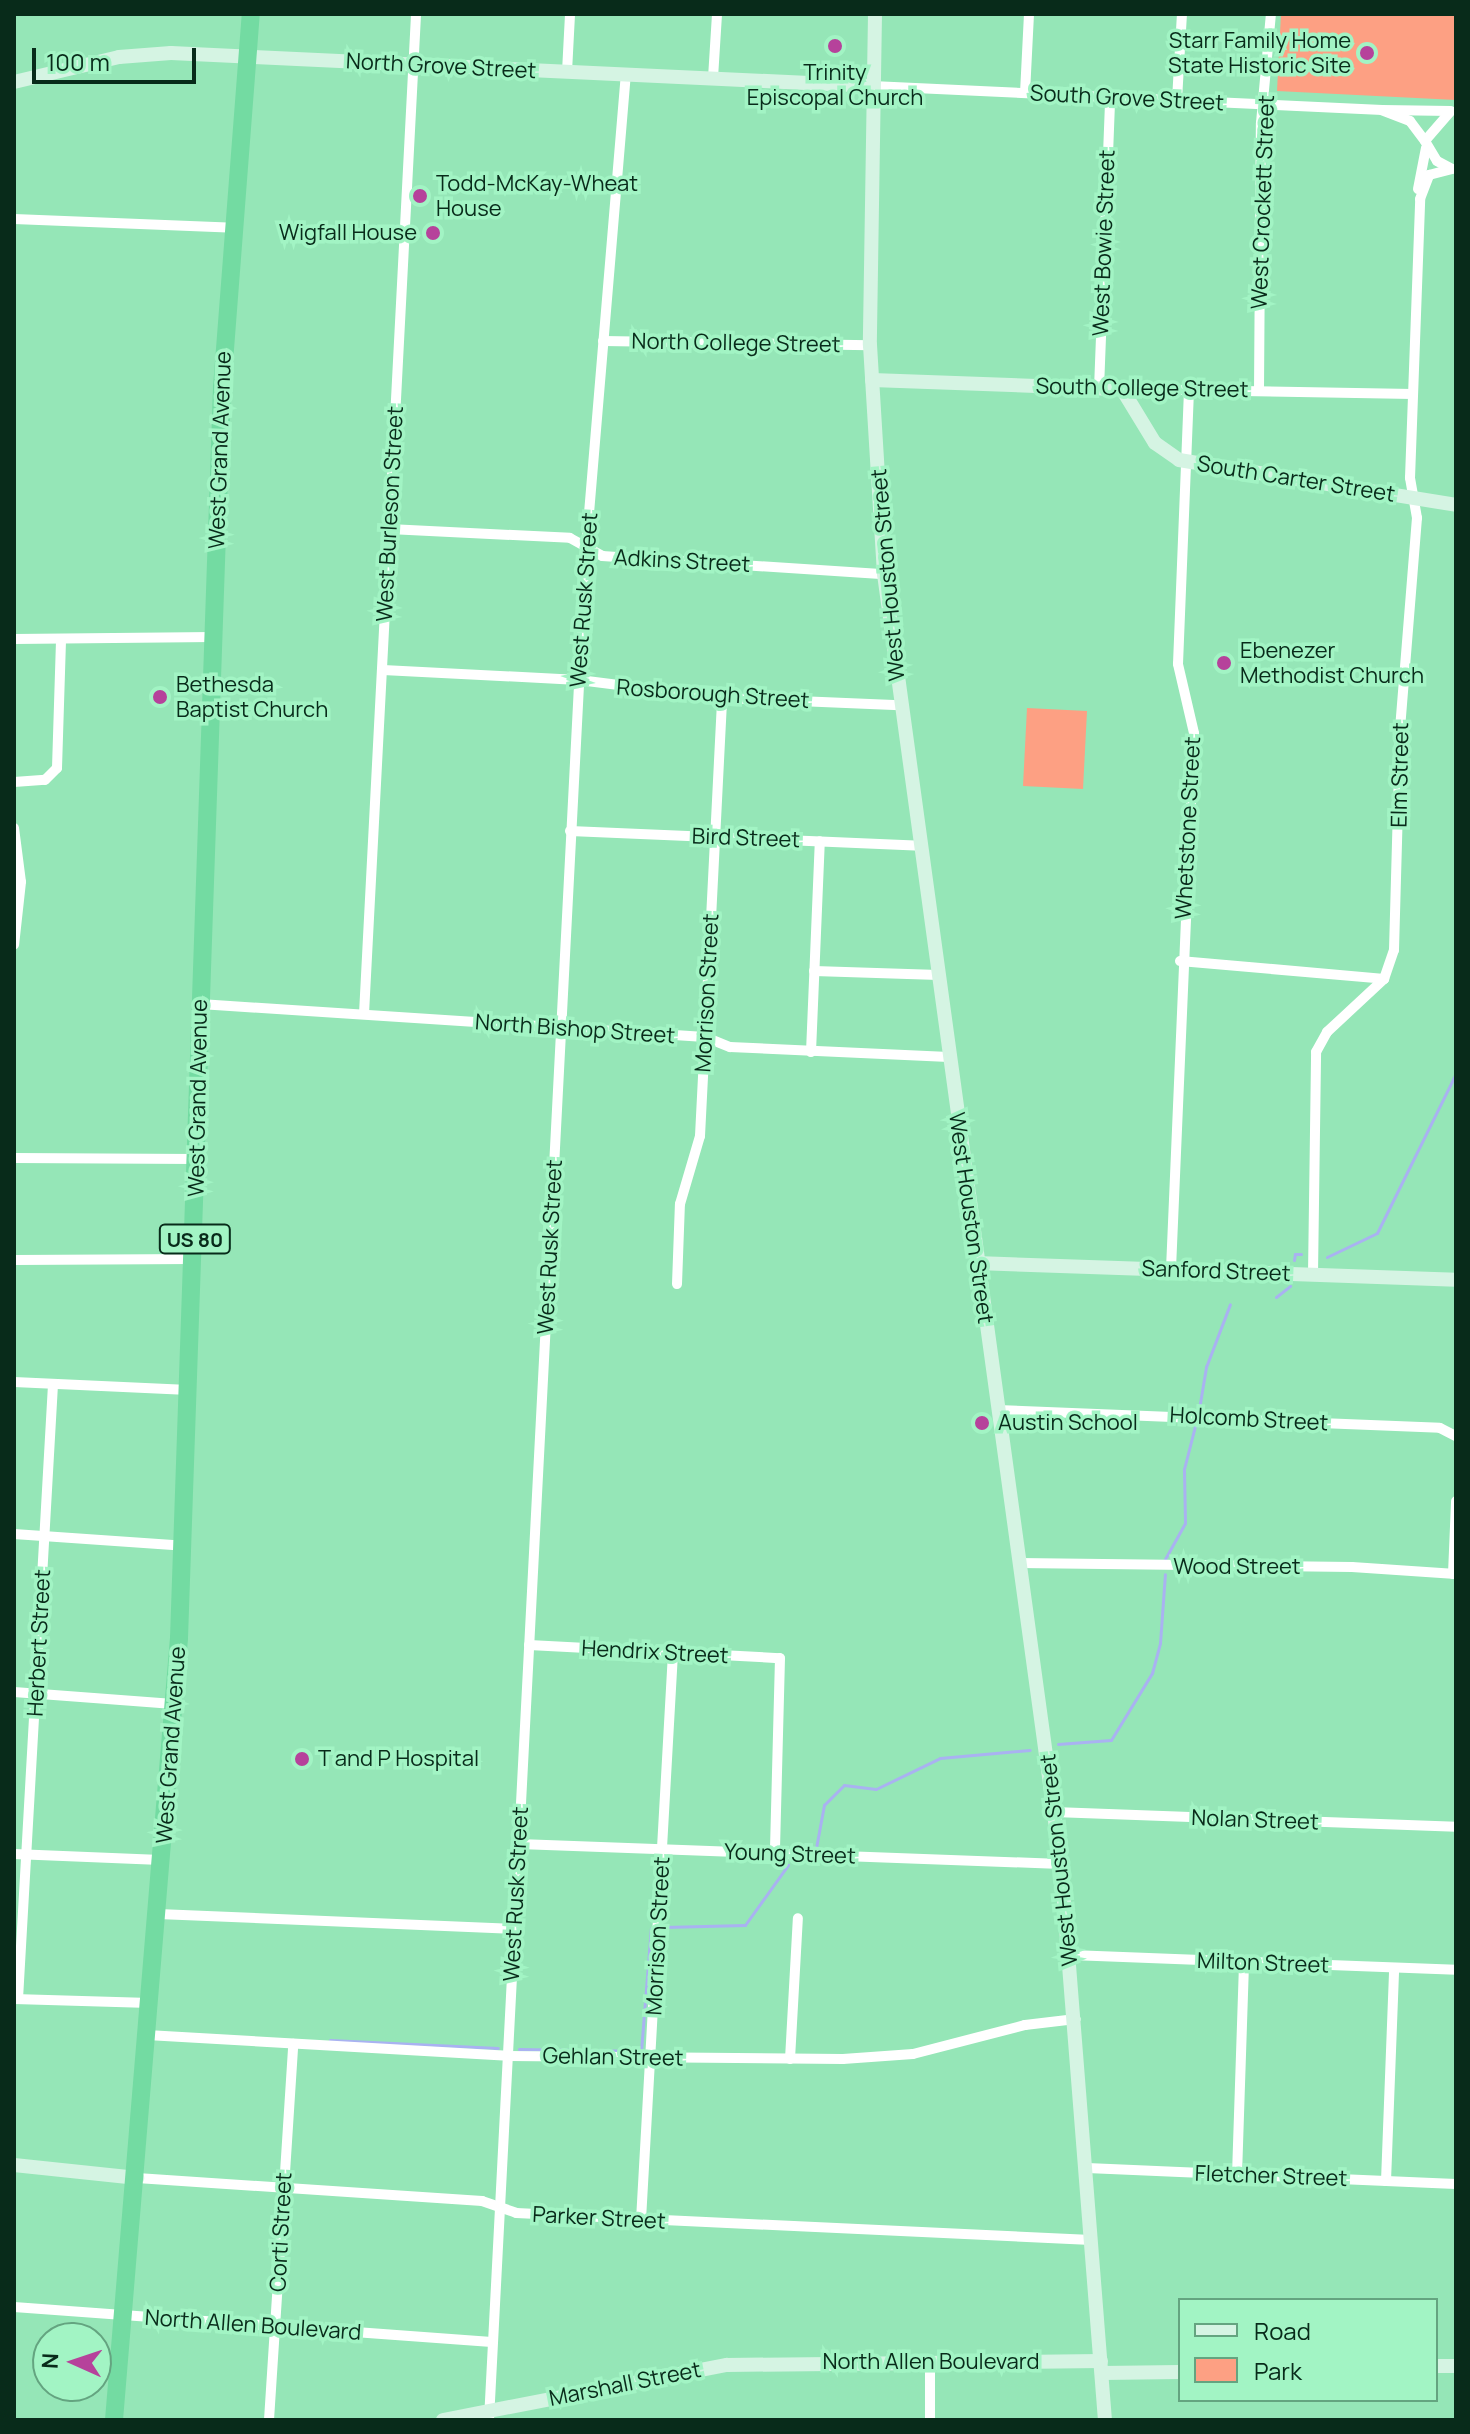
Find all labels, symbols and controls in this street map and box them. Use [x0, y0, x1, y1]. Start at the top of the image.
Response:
place label: Starr Family Home State Historic Site [1168, 27, 1351, 78]
scale bar [36, 32, 200, 82]
marker: Trinity Episcopal Church [826, 37, 844, 55]
marker: Starr Family Home State Historic Site [1358, 44, 1376, 62]
text: 100 m [46, 45, 110, 78]
street label: North Grove Street [345, 48, 537, 84]
place label: Trinity Episcopal Church [747, 59, 923, 110]
street label: South Grove Street [1029, 80, 1225, 116]
street label: West Crockett Street [1246, 94, 1280, 310]
street label: West Bowie Street [1088, 149, 1120, 337]
place label: Todd-McKay-Wheat House [436, 170, 638, 222]
marker: Todd-McKay-Wheat House [411, 187, 429, 205]
place label: Wigfall House [279, 220, 417, 246]
marker: Wigfall House [424, 224, 442, 242]
street label: North College Street [631, 328, 841, 358]
street label: West Grand Avenue [203, 351, 237, 549]
street label: South College Street [1035, 373, 1249, 403]
street label: West Burleson Street [371, 405, 409, 623]
street label: South Carter Street [1195, 450, 1397, 508]
street label: West Houston Street [866, 468, 910, 682]
street label: West Rusk Street [565, 512, 603, 688]
street label: Adkins Street [613, 544, 751, 578]
place label: Ebenezer Methodist Church [1240, 637, 1424, 688]
marker: Ebenezer Methodist Church [1215, 654, 1233, 672]
place label: Bethesda Baptist Church [176, 671, 328, 722]
street label: Rosborough Street [616, 674, 810, 714]
marker: Bethesda Baptist Church [151, 688, 169, 706]
street label: Elm Street [1386, 722, 1414, 828]
street label: Whetstone Street [1170, 736, 1206, 920]
street label: Bird Street [691, 823, 801, 853]
street label: Morrison Street [690, 913, 724, 1073]
street label: West Grand Avenue [183, 999, 213, 1197]
street label: North Bishop Street [474, 1009, 676, 1049]
street label: West Houston Street [943, 1111, 999, 1325]
street label: West Rusk Street [532, 1159, 568, 1335]
road number: US 80 [157, 1223, 233, 1255]
street label: Sanford Street [1141, 1255, 1291, 1287]
street label: Holcomb Street [1169, 1402, 1329, 1436]
place label: Austin School [998, 1410, 1138, 1436]
marker: Austin School [973, 1414, 991, 1432]
street label: Wood Street [1173, 1554, 1301, 1580]
street label: Herbert Street [22, 1569, 56, 1717]
street label: Hendrix Street [581, 1635, 729, 1669]
street label: West Grand Avenue [151, 1645, 191, 1845]
place label: T and P Hospital [318, 1746, 480, 1772]
marker: T and P Hospital [293, 1750, 311, 1768]
street label: West Houston Street [1035, 1753, 1083, 1967]
street label: Nolan Street [1191, 1805, 1319, 1835]
street label: West Rusk Street [498, 1806, 534, 1982]
street label: Young Street [724, 1839, 856, 1869]
street label: Morrison Street [641, 1856, 675, 2016]
street label: Milton Street [1196, 1948, 1330, 1978]
street label: Gehlan Street [542, 2043, 684, 2071]
street label: Fletcher Street [1194, 2160, 1348, 2192]
street label: Corti Street [265, 2172, 297, 2292]
street label: Parker Street [532, 2201, 666, 2235]
legend [1178, 2298, 1438, 2402]
street label: North Allen Boulevard [144, 2304, 362, 2346]
text: Road [1254, 2314, 1311, 2347]
north arrow [32, 2322, 112, 2402]
street label: North Allen Boulevard [822, 2349, 1040, 2375]
text: N [35, 2352, 65, 2370]
text: Park [1254, 2354, 1302, 2387]
street label: Marshall Street [547, 2356, 703, 2412]

